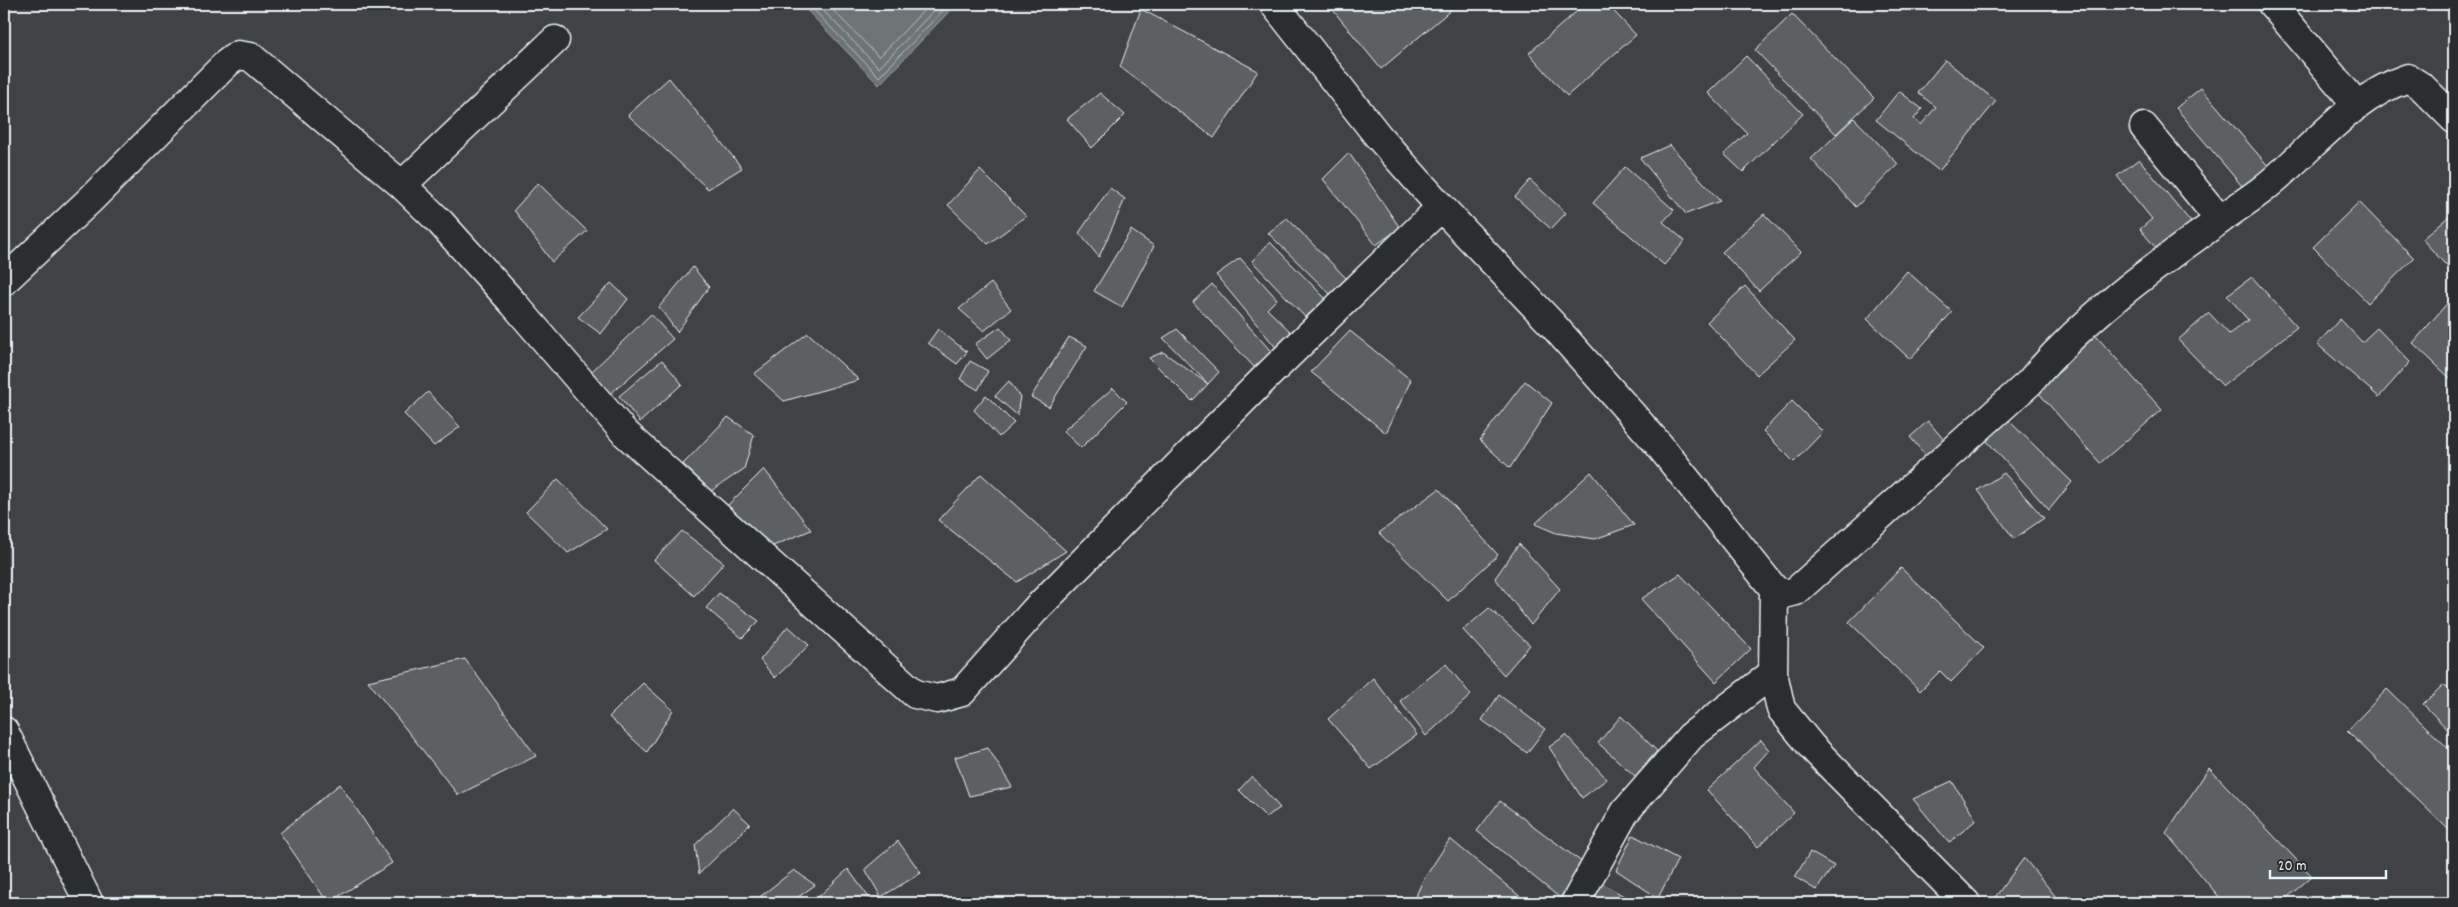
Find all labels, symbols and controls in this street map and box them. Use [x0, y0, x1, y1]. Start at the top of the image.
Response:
scale bar [2270, 847, 2387, 879]
text: 20 m [2278, 856, 2306, 878]

